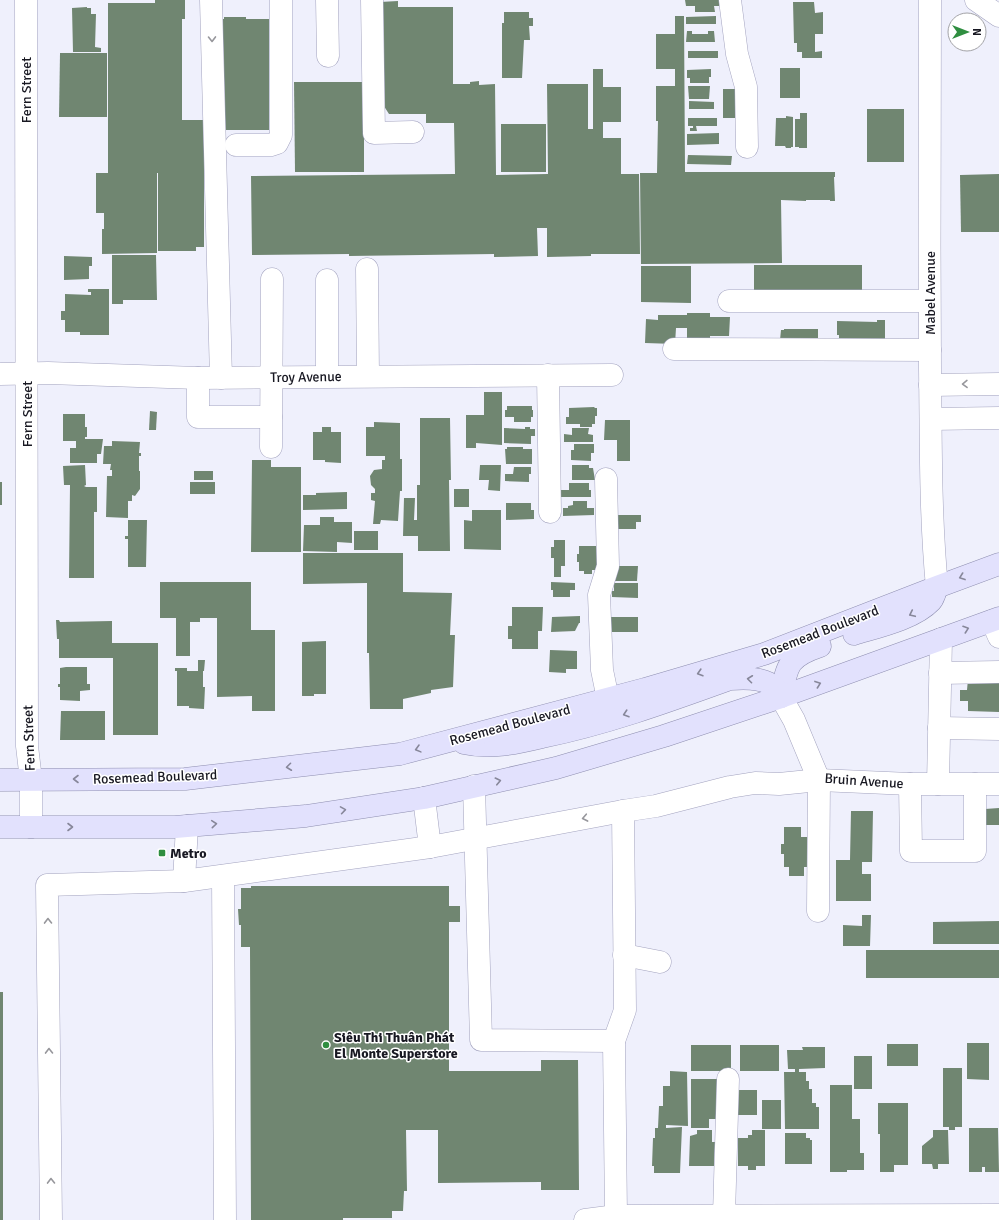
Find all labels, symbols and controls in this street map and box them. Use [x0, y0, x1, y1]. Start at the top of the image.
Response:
north arrow [947, 12, 987, 52]
text: N [970, 28, 983, 36]
one-way arrow [208, 36, 216, 42]
street label: Fern Street [18, 57, 35, 123]
street label: Mabel Avenue [922, 251, 939, 335]
street label: Troy Avenue [270, 368, 342, 386]
one-way arrow [962, 380, 968, 388]
street label: Fern Street [19, 381, 36, 447]
one-way arrow [959, 573, 966, 581]
street label: Rosemead Boulevard [759, 602, 881, 662]
one-way arrow [908, 609, 916, 617]
one-way arrow [962, 626, 969, 634]
one-way arrow [697, 668, 704, 677]
one-way arrow [747, 675, 753, 684]
one-way arrow [814, 680, 821, 689]
street label: Rosemead Boulevard [448, 701, 572, 749]
street label: Fern Street [19, 705, 39, 771]
one-way arrow [623, 709, 630, 718]
one-way arrow [415, 744, 422, 753]
one-way arrow [286, 762, 292, 771]
street label: Rosemead Boulevard [93, 766, 217, 788]
street label: Bruin Avenue [824, 770, 904, 792]
one-way arrow [73, 775, 79, 784]
one-way arrow [495, 777, 501, 785]
one-way arrow [340, 806, 346, 815]
one-way arrow [582, 814, 588, 822]
one-way arrow [211, 820, 217, 829]
one-way arrow [67, 823, 73, 831]
place label: Metro [170, 845, 207, 862]
marker: Metro [157, 848, 167, 858]
one-way arrow [44, 918, 52, 924]
place label: Siêu Thi Thuân Phát El Monte Superstore [334, 1029, 458, 1062]
marker: Siêu Thi Thuân Phát El Monte Superstore [321, 1040, 331, 1050]
one-way arrow [45, 1048, 53, 1054]
one-way arrow [47, 1178, 55, 1184]

